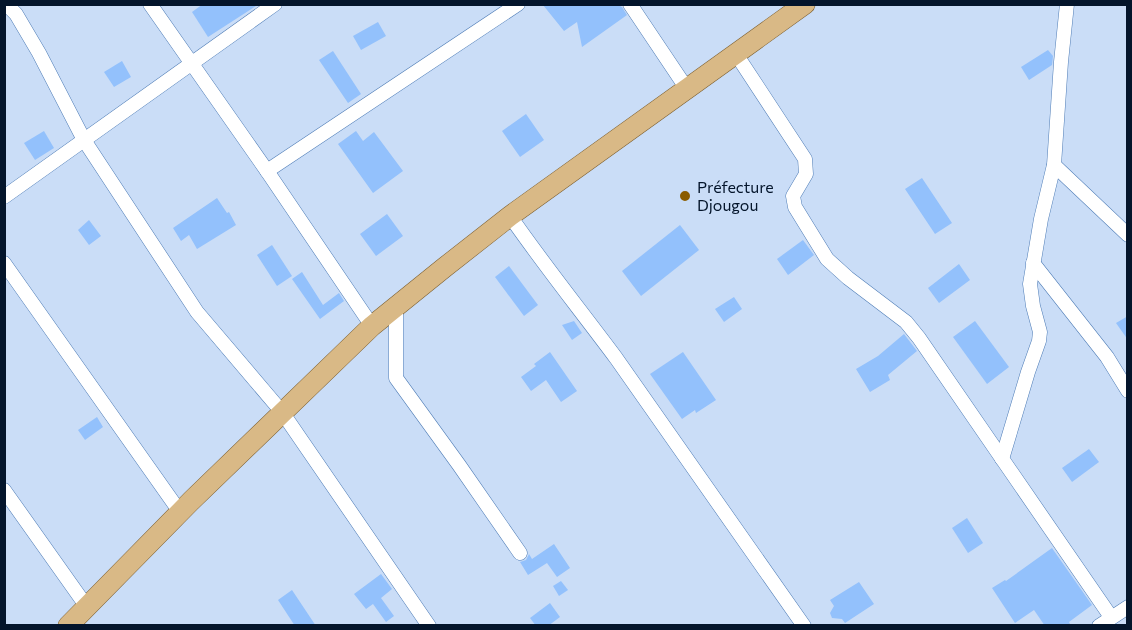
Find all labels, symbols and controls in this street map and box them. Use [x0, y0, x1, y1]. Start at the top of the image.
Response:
place label: Préfecture Djougou [697, 177, 774, 214]
marker: Préfecture Djougou [678, 189, 692, 203]

